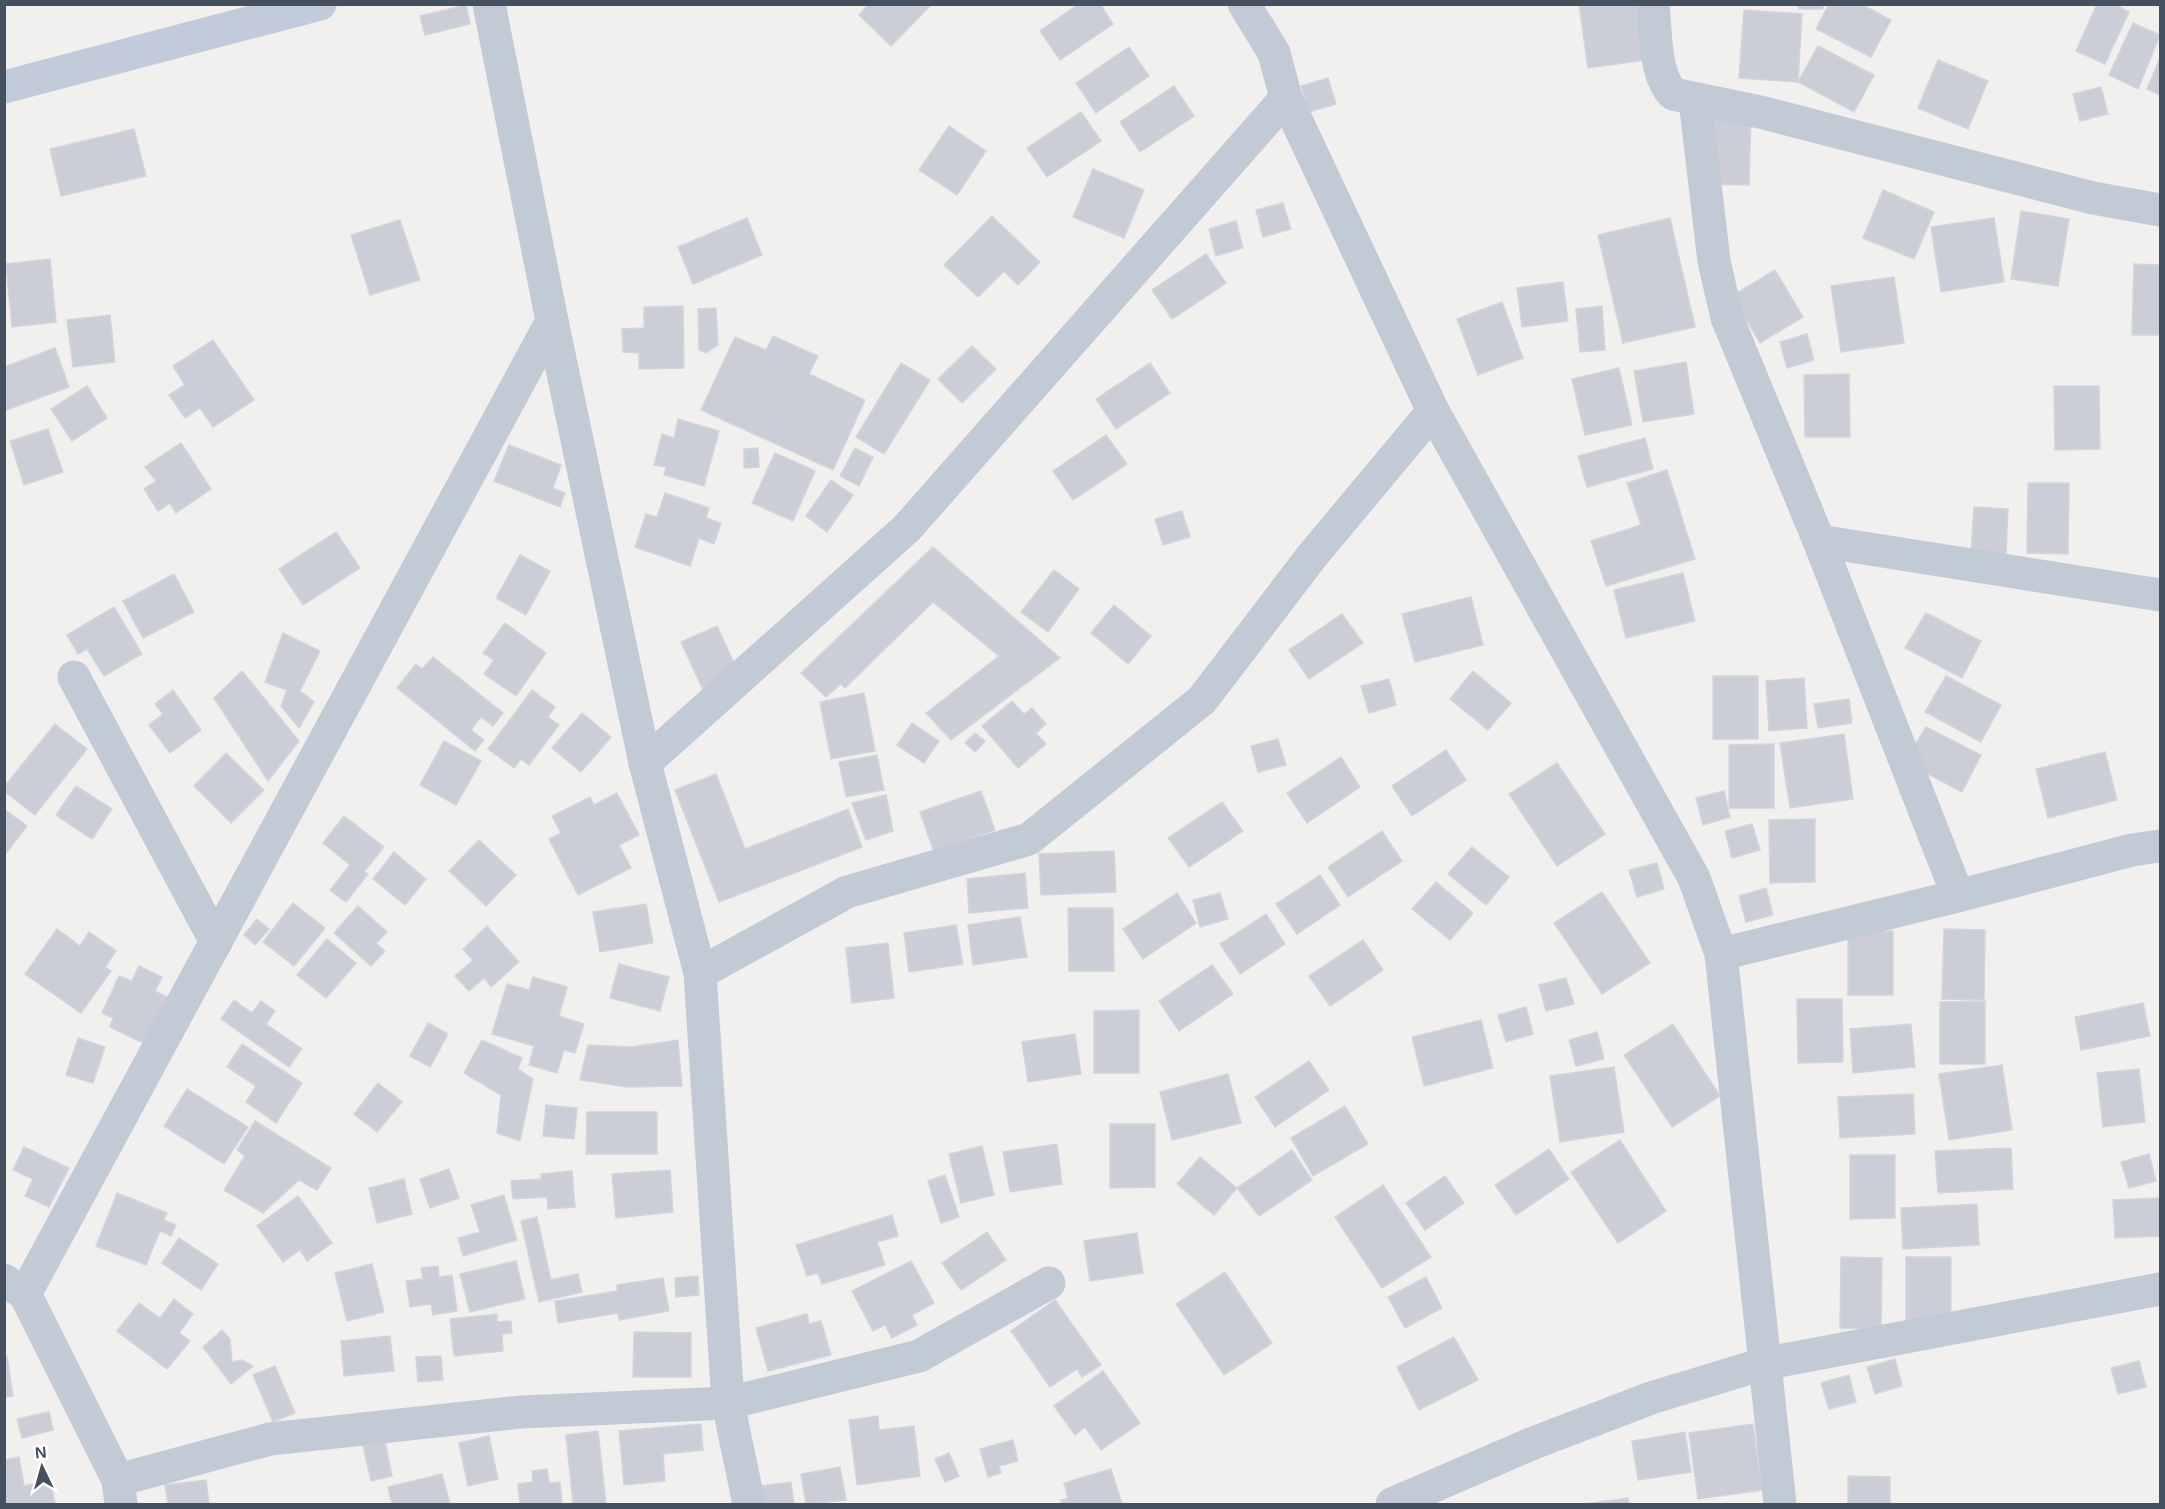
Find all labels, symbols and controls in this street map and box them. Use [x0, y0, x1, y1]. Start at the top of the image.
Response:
north arrow [12, 1437, 72, 1497]
text: N [34, 1444, 47, 1462]

